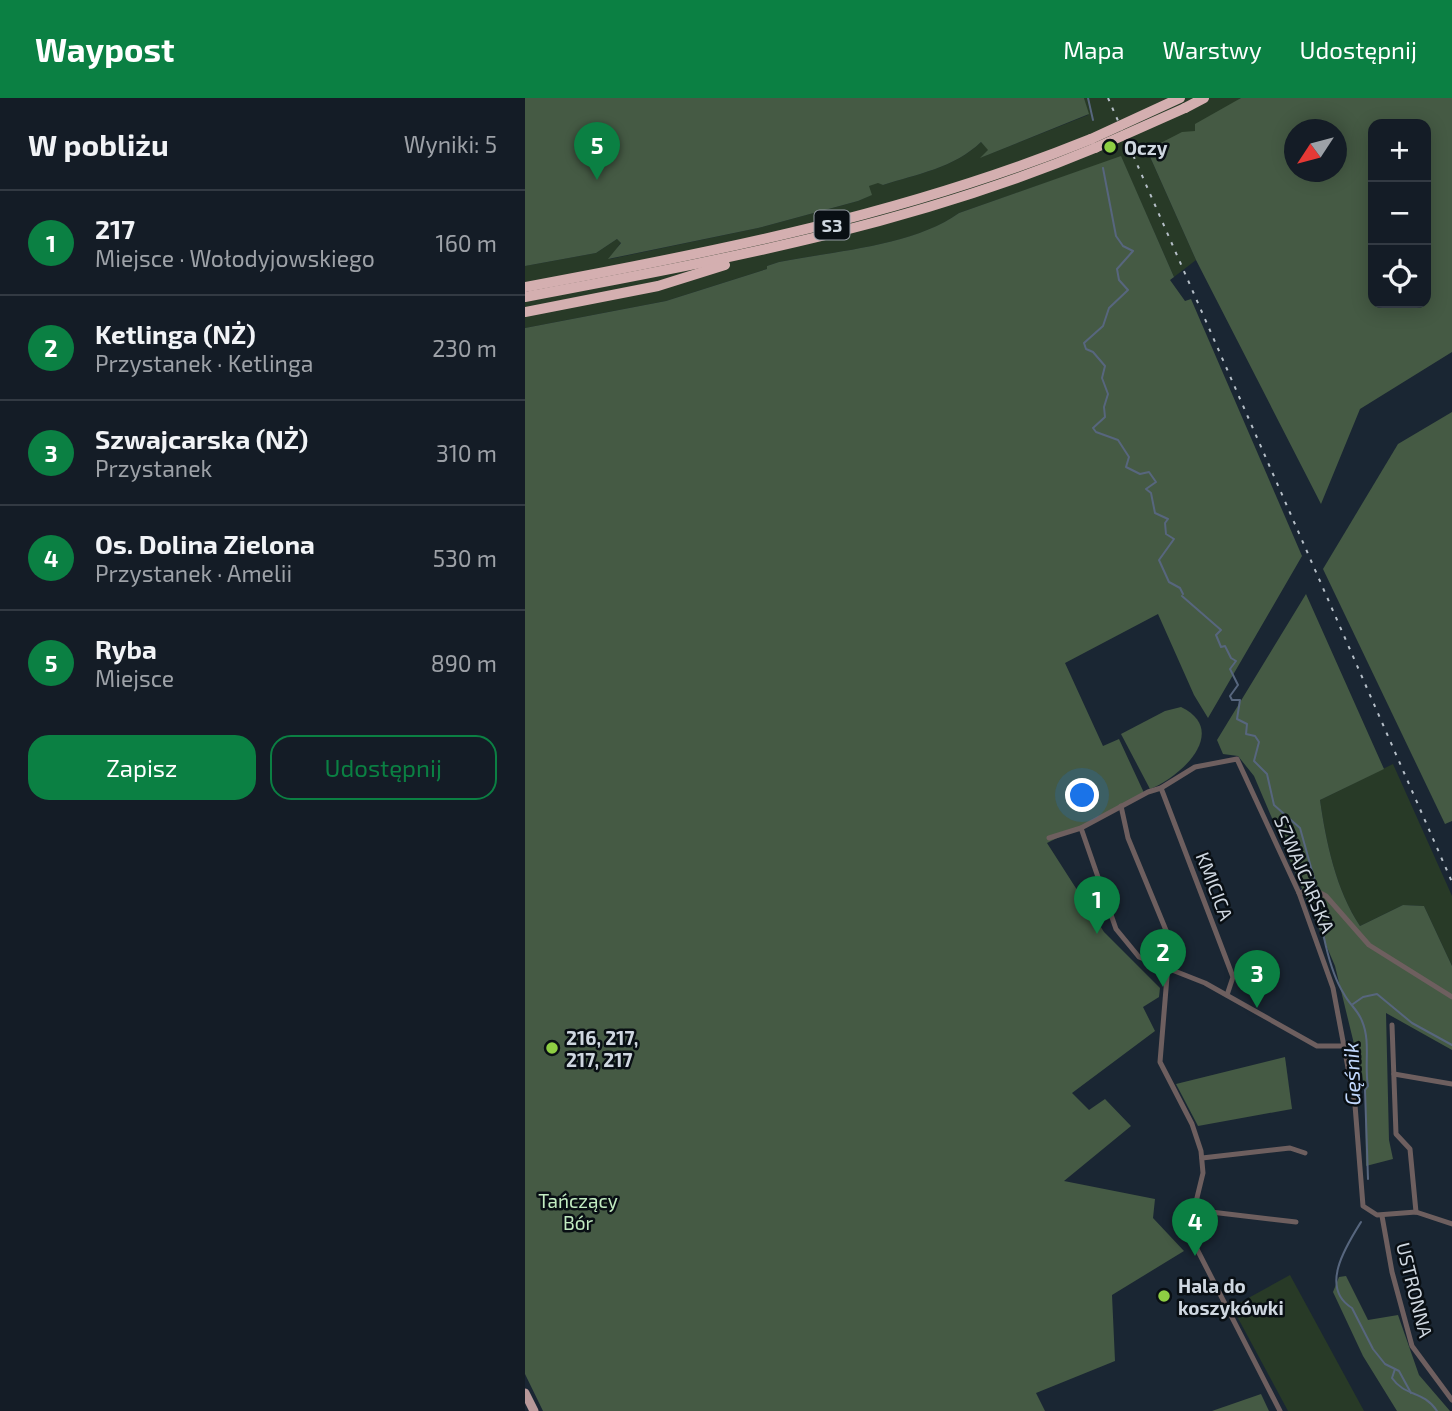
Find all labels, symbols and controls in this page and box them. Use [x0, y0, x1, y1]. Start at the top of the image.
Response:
text: Waypost [35, 29, 174, 69]
text: Mapa [1063, 35, 1125, 64]
text: Warstwy [1163, 35, 1262, 64]
text: Udostępnij [1300, 35, 1417, 64]
north arrow [1284, 119, 1347, 182]
map controls [1368, 119, 1431, 308]
button: + [1368, 119, 1431, 182]
pin: 5 [574, 122, 620, 180]
text: W pobliżu [28, 126, 169, 162]
text: Wyniki: 5 [404, 130, 497, 158]
place label: Oczy [1124, 136, 1168, 160]
marker: Oczy [1102, 139, 1118, 155]
button: − [1368, 182, 1431, 245]
road number: S3 [815, 210, 849, 240]
text: 217 [95, 213, 135, 244]
text: 1 [46, 229, 56, 257]
text: 160 m [436, 229, 497, 257]
text: Miejsce · Wołodyjowskiego [95, 244, 375, 272]
button: locate [1368, 245, 1431, 308]
text: Ketlinga (NŻ) [95, 318, 256, 349]
text: 2 [44, 334, 58, 362]
text: 230 m [432, 334, 497, 362]
text: Przystanek · Ketlinga [95, 349, 313, 377]
text: Szwajcarska (NŻ) [95, 423, 308, 454]
text: 3 [44, 439, 58, 467]
text: 310 m [436, 439, 497, 467]
text: Przystanek [95, 454, 212, 482]
text: Os. Dolina Zielona [95, 528, 315, 559]
text: 4 [44, 544, 58, 572]
text: 530 m [433, 544, 497, 572]
text: Przystanek · Amelii [95, 559, 292, 587]
text: Ryba [95, 633, 157, 664]
text: 5 [45, 649, 57, 677]
text: 890 m [431, 649, 497, 677]
text: Miejsce [95, 664, 174, 692]
button: Zapisz [28, 735, 256, 800]
button: Udostępnij [270, 735, 497, 800]
your location [1065, 778, 1099, 812]
street label: SZWAJCARSKA [1270, 812, 1340, 936]
street label: KMICICA [1191, 849, 1239, 924]
pin: 1 [1074, 876, 1120, 934]
pin: 2 [1140, 929, 1186, 987]
pin: 3 [1234, 950, 1280, 1008]
place label: 216, 217, 217, 217 [566, 1026, 638, 1071]
marker: 216, 217, 217, 217 [544, 1040, 560, 1056]
water label: Gęśnik [1337, 1042, 1365, 1106]
park label: Tańczący Bór [538, 1189, 618, 1234]
pin: 4 [1172, 1198, 1218, 1256]
street label: USTRONNA [1392, 1240, 1438, 1340]
place label: Hala do koszykówki [1178, 1274, 1284, 1320]
marker: Hala do koszykówki [1156, 1288, 1172, 1304]

